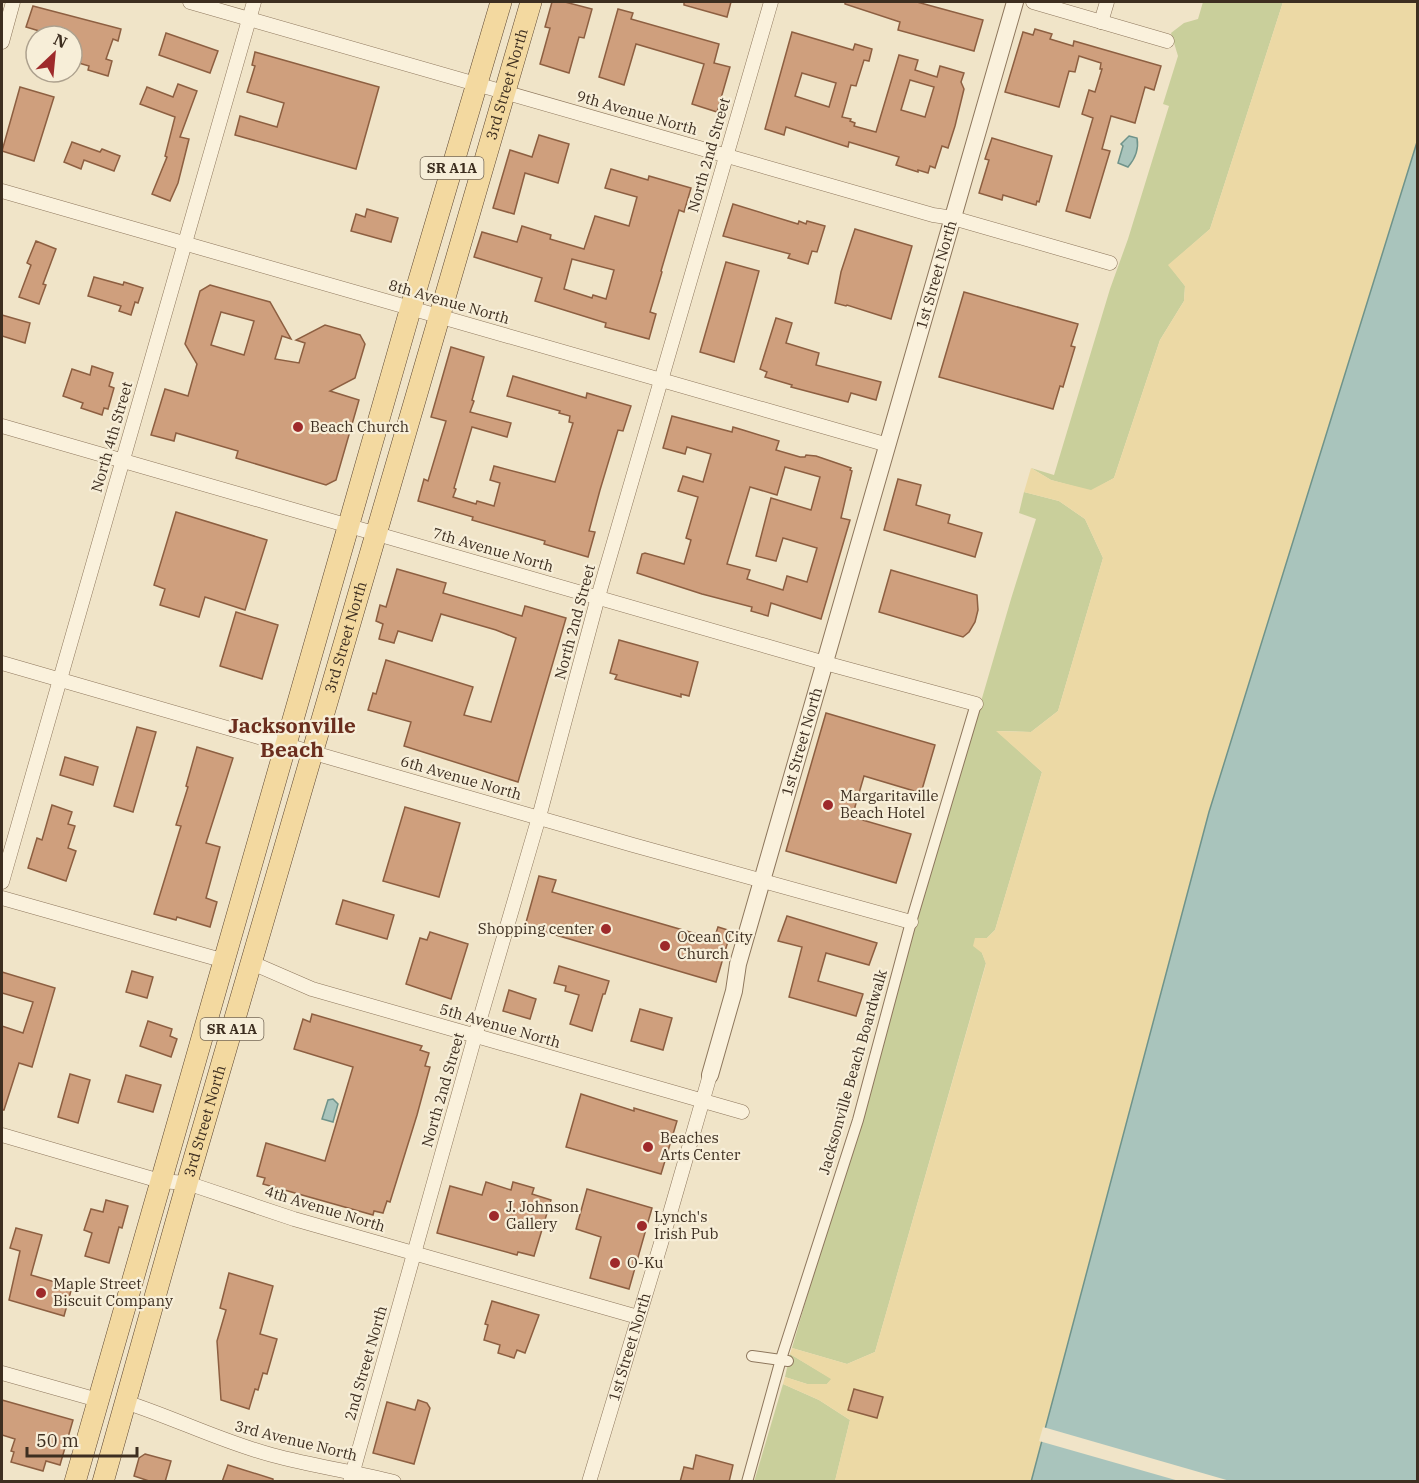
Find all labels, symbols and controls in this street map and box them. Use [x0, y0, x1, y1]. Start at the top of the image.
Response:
north arrow [24, 24, 84, 84]
street label: 3rd Street North [481, 26, 532, 142]
text: N [51, 29, 71, 52]
street label: 9th Avenue North [575, 86, 700, 139]
street label: North 2nd Street [683, 95, 734, 214]
road number: SR A1A [420, 157, 484, 179]
street label: 1st Street North [911, 218, 961, 331]
street label: 8th Avenue North [387, 275, 512, 328]
street label: North 4th Street [87, 379, 136, 494]
place label: Beach Church [310, 417, 409, 436]
marker: Beach Church [291, 420, 305, 434]
street label: 7th Avenue North [431, 523, 556, 576]
street label: North 2nd Street [550, 562, 599, 681]
street label: 3rd Street North [320, 579, 371, 695]
street label: 1st Street North [777, 685, 826, 798]
district label: Jacksonville Beach [228, 711, 356, 763]
street label: 6th Avenue North [399, 751, 524, 804]
place label: Margaritaville Beach Hotel [840, 786, 939, 822]
marker: Margaritaville Beach Hotel [821, 798, 835, 812]
place label: Shopping center [478, 919, 594, 938]
marker: Shopping center [599, 922, 613, 936]
place label: Ocean City Church [677, 927, 753, 963]
marker: Ocean City Church [658, 939, 672, 953]
street label: Jacksonville Beach Boardwalk [814, 967, 891, 1177]
street label: 5th Avenue North [438, 999, 563, 1052]
road number: SR A1A [200, 1018, 264, 1040]
street label: North 2nd Street [417, 1030, 468, 1149]
street label: 3rd Street North [179, 1063, 230, 1179]
place label: Beaches Arts Center [660, 1128, 741, 1164]
marker: Beaches Arts Center [641, 1140, 655, 1154]
street label: 4th Avenue North [263, 1181, 388, 1236]
place label: J. Johnson Gallery [506, 1197, 579, 1233]
place label: Lynch's Irish Pub [654, 1207, 718, 1243]
marker: J. Johnson Gallery [487, 1209, 501, 1223]
marker: Lynch's Irish Pub [635, 1219, 649, 1233]
place label: O-Ku [627, 1253, 663, 1272]
marker: O-Ku [608, 1256, 622, 1270]
place label: Maple Street Biscuit Company [53, 1274, 173, 1310]
marker: Maple Street Biscuit Company [34, 1286, 48, 1300]
street label: 1st Street North [604, 1290, 655, 1403]
street label: 2nd Street North [340, 1303, 391, 1422]
street label: 3rd Avenue North [233, 1416, 360, 1465]
scale bar [27, 1420, 136, 1458]
text: 50 m [36, 1429, 79, 1452]

